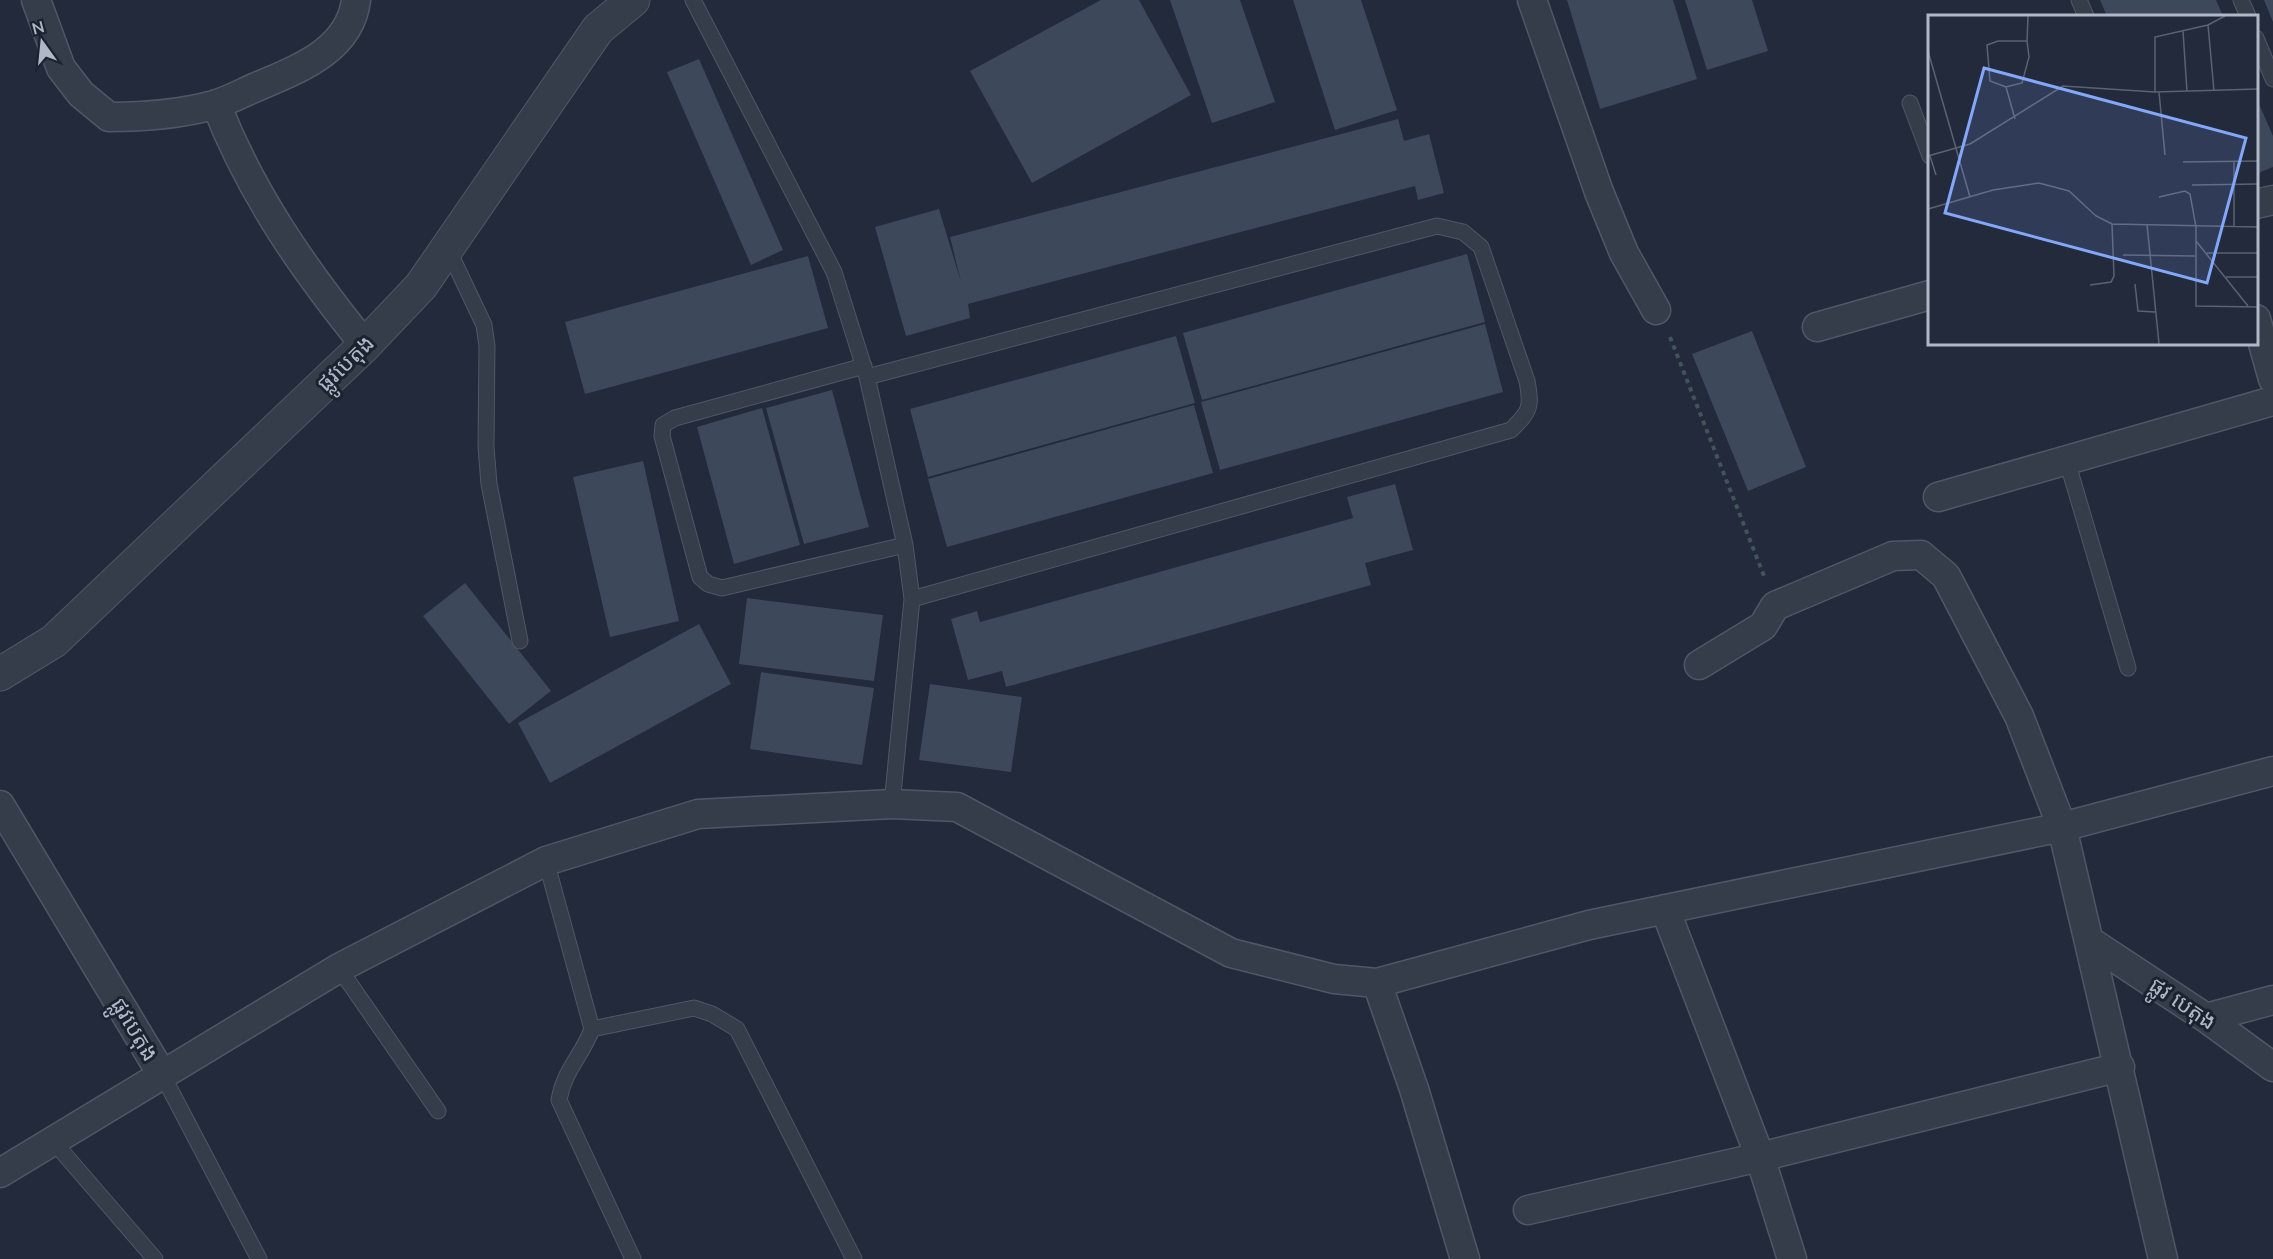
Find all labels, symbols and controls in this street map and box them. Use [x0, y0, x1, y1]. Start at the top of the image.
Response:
north arrow [12, 12, 72, 72]
inset map [1928, 15, 2258, 345]
text: N [30, 16, 47, 39]
street label: ផ្លូវបេតុង [310, 329, 384, 402]
street label: ផ្លូវ បេតុង [2140, 970, 2222, 1041]
street label: ផ្លូវបេតុង [100, 992, 165, 1069]

